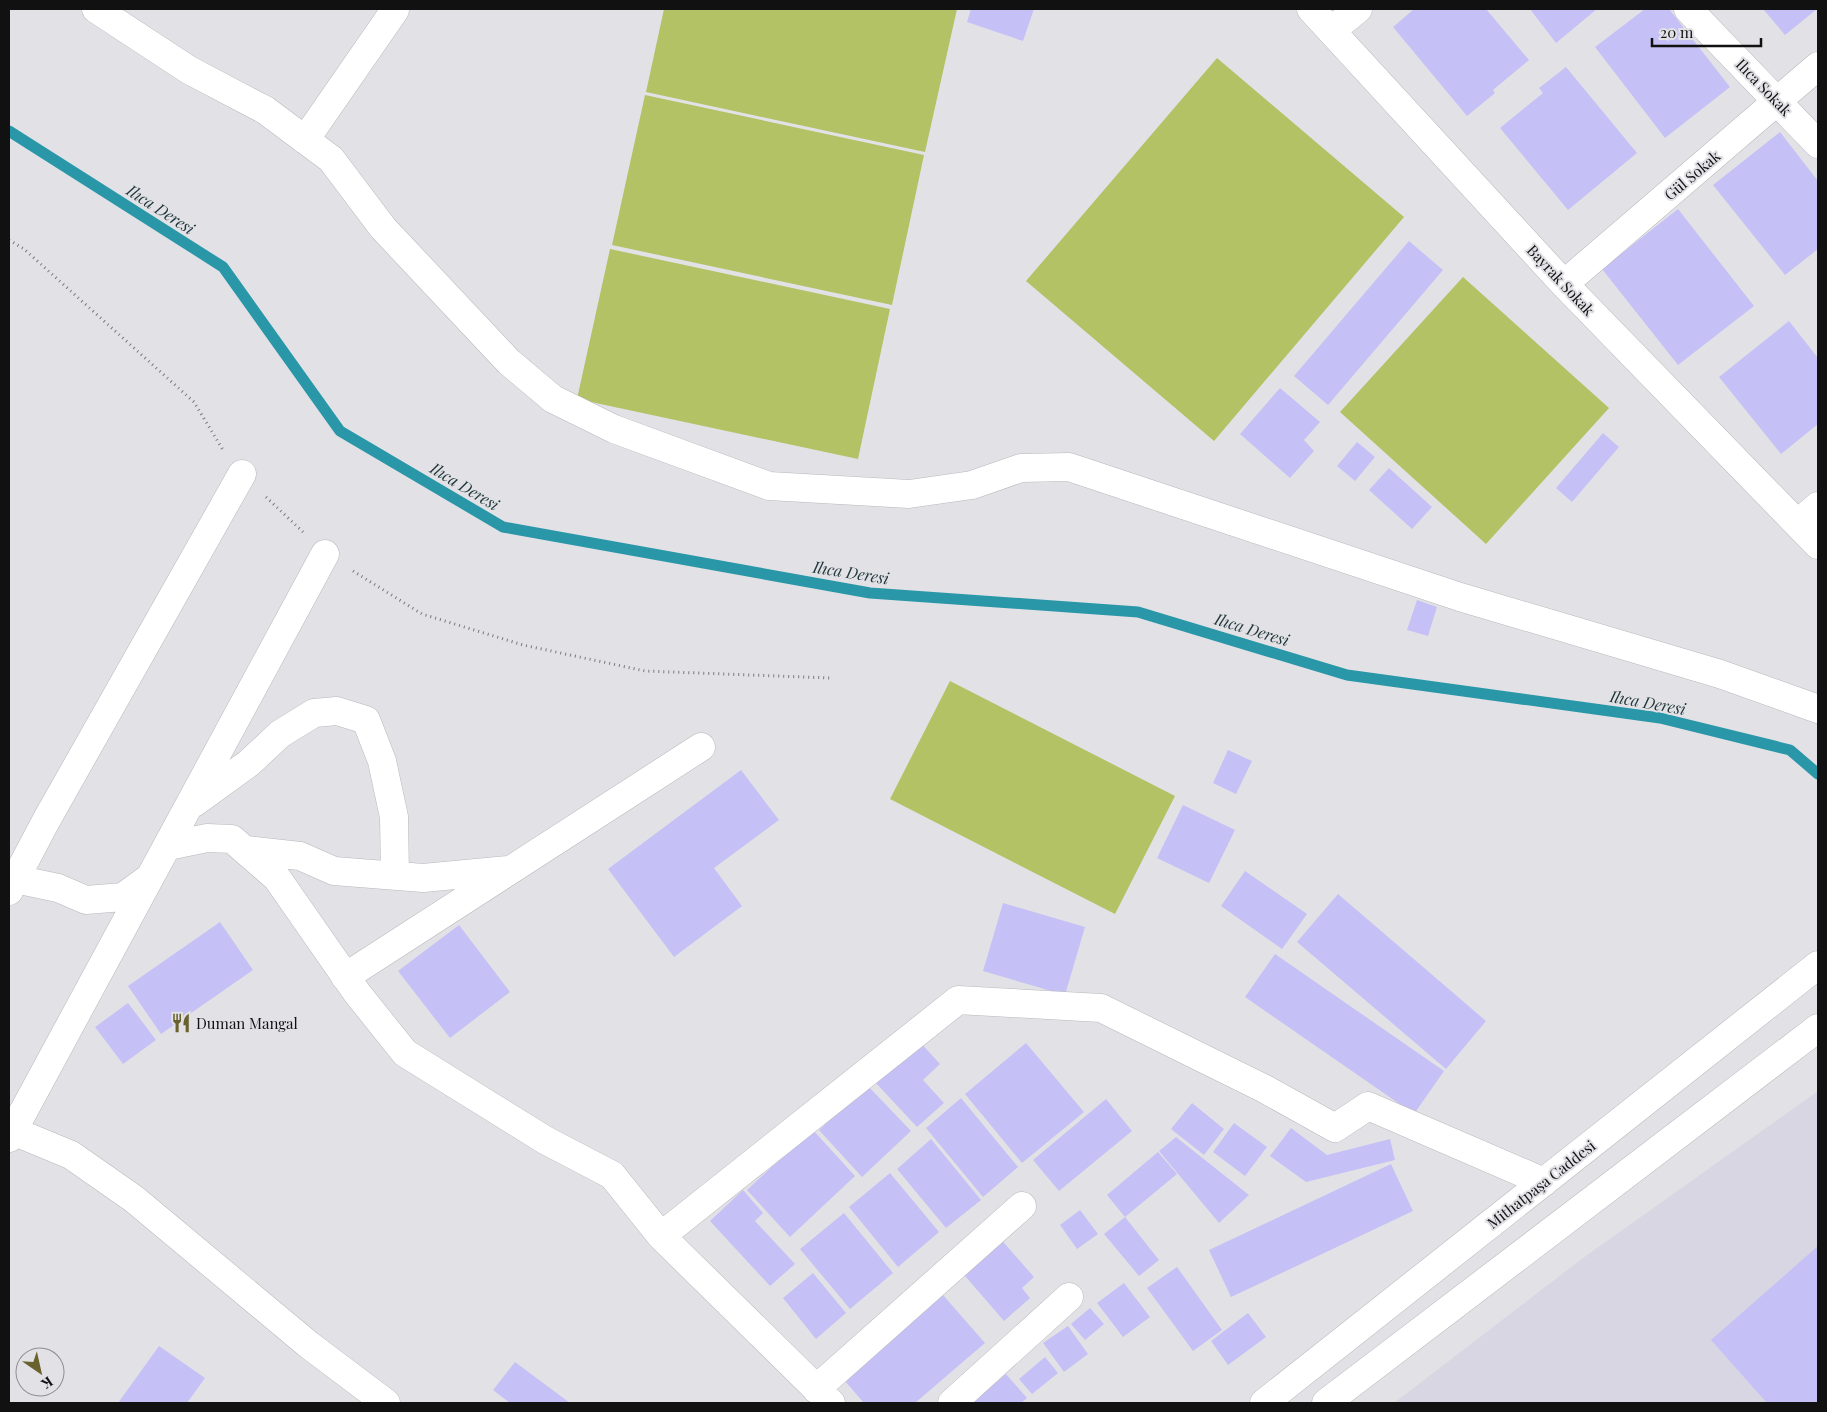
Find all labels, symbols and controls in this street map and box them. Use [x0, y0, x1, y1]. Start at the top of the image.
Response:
scale bar [1652, 15, 1761, 47]
text: 20 m [1660, 22, 1694, 42]
street label: Ilıca Sokak [1732, 54, 1797, 120]
street label: Gül Sokak [1660, 145, 1725, 204]
water label: Ilıca Deresi [122, 179, 200, 239]
street label: Bayrak Sokak [1523, 240, 1600, 320]
water label: Ilıca Deresi [426, 457, 504, 515]
water label: Ilıca Deresi [811, 555, 892, 589]
water label: Ilıca Deresi [1211, 607, 1293, 651]
water label: Ilıca Deresi [1607, 685, 1689, 719]
restaurant icon: Duman Mangal [170, 1012, 192, 1034]
place label: Duman Mangal [196, 1013, 298, 1033]
street label: Mithatpaşa Caddesi [1483, 1135, 1600, 1233]
north arrow [15, 1347, 65, 1397]
text: K [37, 1373, 57, 1394]

